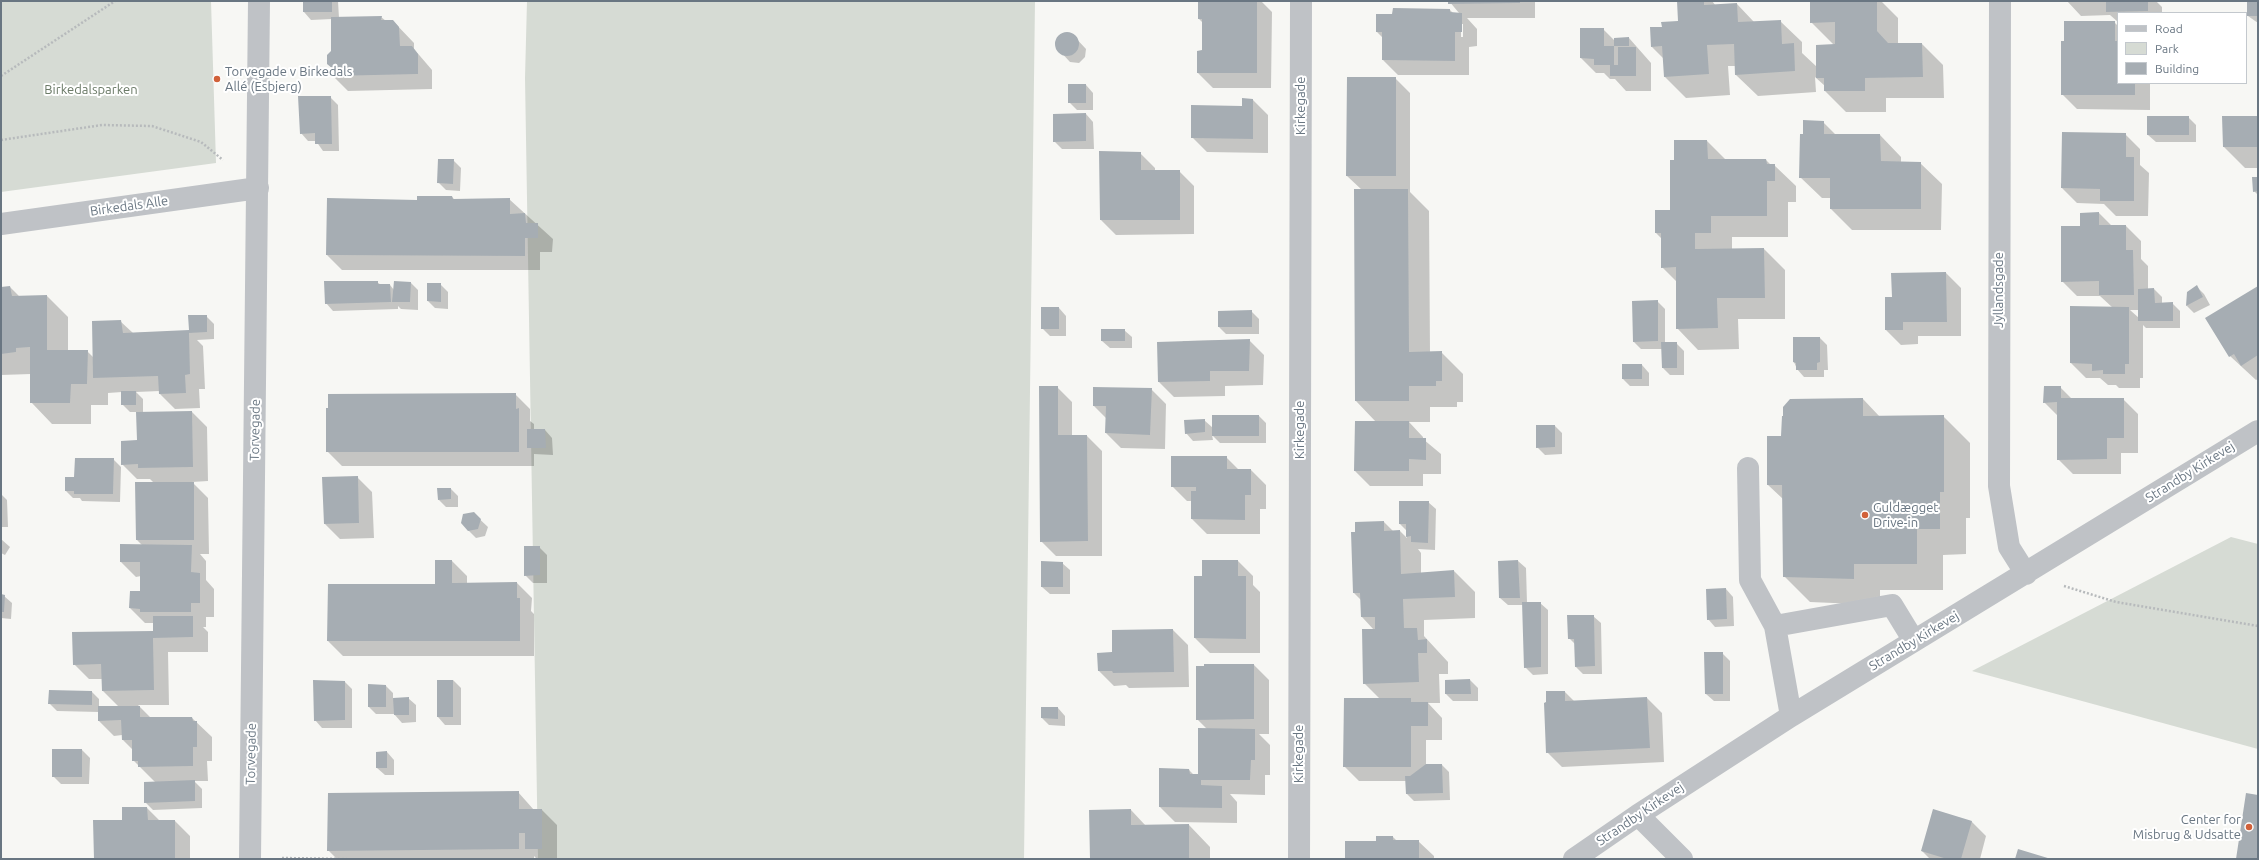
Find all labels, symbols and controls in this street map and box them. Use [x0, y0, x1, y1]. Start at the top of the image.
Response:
legend [2117, 12, 2247, 84]
text: Road [2155, 22, 2183, 35]
text: Park [2155, 42, 2179, 55]
text: Building [2155, 62, 2199, 75]
place label: Torvegade v Birkedals Allé (Esbjerg) [225, 64, 352, 95]
marker: Torvegade v Birkedals Allé (Esbjerg) [212, 74, 222, 84]
street label: Kirkegade [1293, 77, 1309, 135]
park label: Birkedalsparken [44, 82, 138, 98]
street label: Birkedals Alle [89, 193, 169, 219]
street label: Jyllandsgade [1991, 252, 2007, 328]
street label: Torvegade [247, 399, 263, 461]
street label: Kirkegade [1292, 401, 1308, 459]
street label: Strandby Kirkevej [2143, 438, 2237, 506]
place label: Guldægget Drive-in [1873, 500, 1938, 531]
marker: Guldægget Drive-in [1860, 510, 1870, 520]
street label: Strandby Kirkevej [1866, 608, 1962, 674]
street label: Torvegade [243, 723, 259, 785]
street label: Kirkegade [1291, 725, 1307, 783]
street label: Strandby Kirkevej [1593, 779, 1687, 849]
place label: Center for Misbrug & Udsatte [2133, 812, 2241, 843]
marker: Center for Misbrug & Udsatte [2244, 822, 2254, 832]

